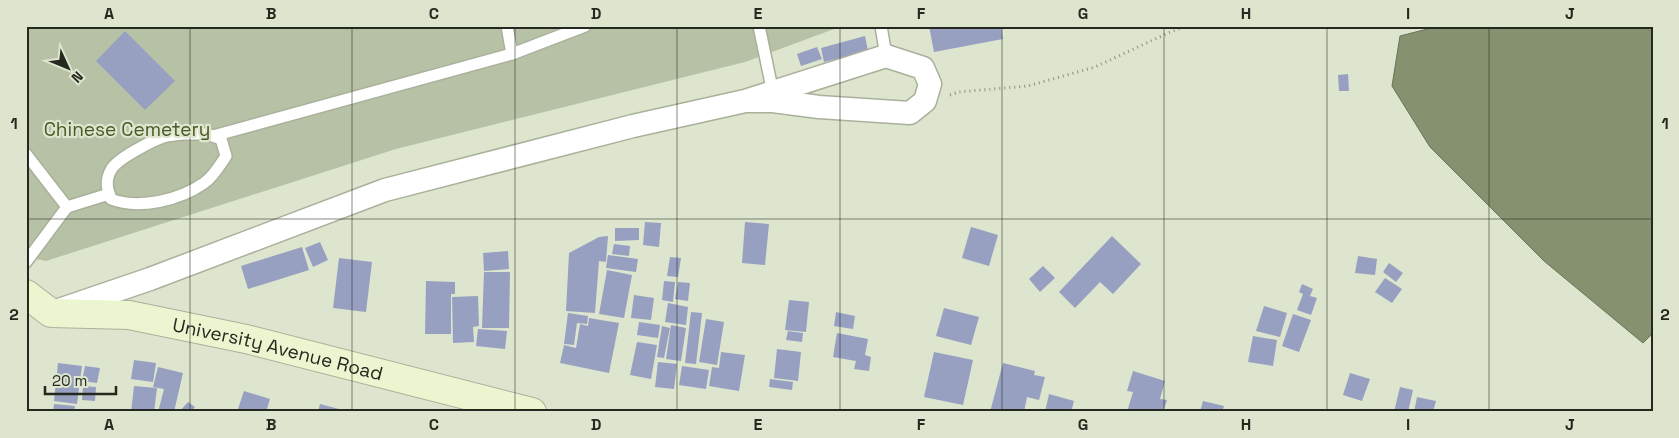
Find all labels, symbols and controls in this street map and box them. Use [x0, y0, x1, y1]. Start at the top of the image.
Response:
text: A [104, 3, 114, 24]
text: B [266, 3, 276, 24]
text: C [429, 3, 439, 24]
text: D [591, 3, 601, 24]
text: E [754, 3, 763, 24]
text: F [917, 3, 926, 24]
text: G [1078, 3, 1088, 24]
text: H [1241, 3, 1251, 24]
text: I [1406, 3, 1410, 24]
text: J [1565, 3, 1575, 24]
north arrow [42, 42, 92, 92]
text: N [68, 67, 87, 87]
text: 1 [10, 113, 18, 134]
text: 1 [1661, 113, 1669, 134]
park label: Chinese Cemetery [44, 117, 210, 142]
text: 2 [9, 304, 19, 325]
text: 2 [1660, 304, 1670, 325]
street label: University Avenue Road [170, 312, 386, 386]
scale bar [45, 363, 116, 395]
text: 20 m [52, 371, 87, 390]
text: A [104, 414, 114, 435]
text: B [266, 414, 276, 435]
text: C [429, 414, 439, 435]
text: D [591, 414, 601, 435]
text: E [754, 414, 763, 435]
text: F [917, 414, 926, 435]
text: G [1078, 414, 1088, 435]
text: H [1241, 414, 1251, 435]
text: I [1406, 414, 1410, 435]
text: J [1565, 414, 1575, 435]

